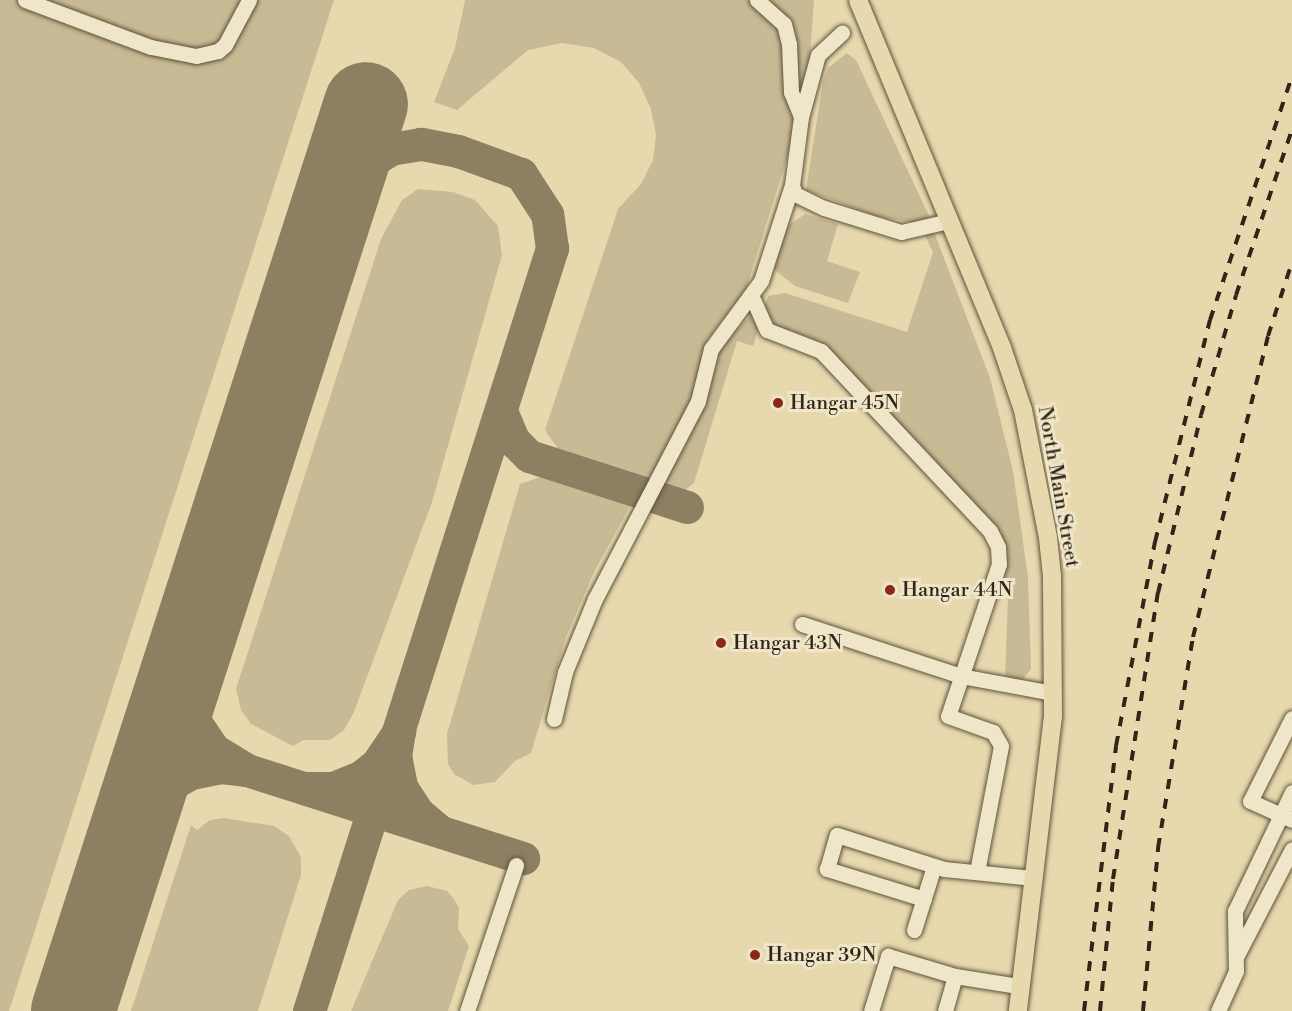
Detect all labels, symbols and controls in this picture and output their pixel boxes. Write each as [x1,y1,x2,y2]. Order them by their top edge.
place label: Hangar 45N [790,391,899,415]
marker: Hangar 45N [771,396,785,410]
street label: North Main Street [1032,405,1084,569]
place label: Hangar 44N [902,578,1012,602]
marker: Hangar 44N [883,583,897,597]
place label: Hangar 43N [733,631,842,655]
marker: Hangar 43N [714,636,728,650]
place label: Hangar 39N [767,943,876,967]
marker: Hangar 39N [748,948,762,962]

